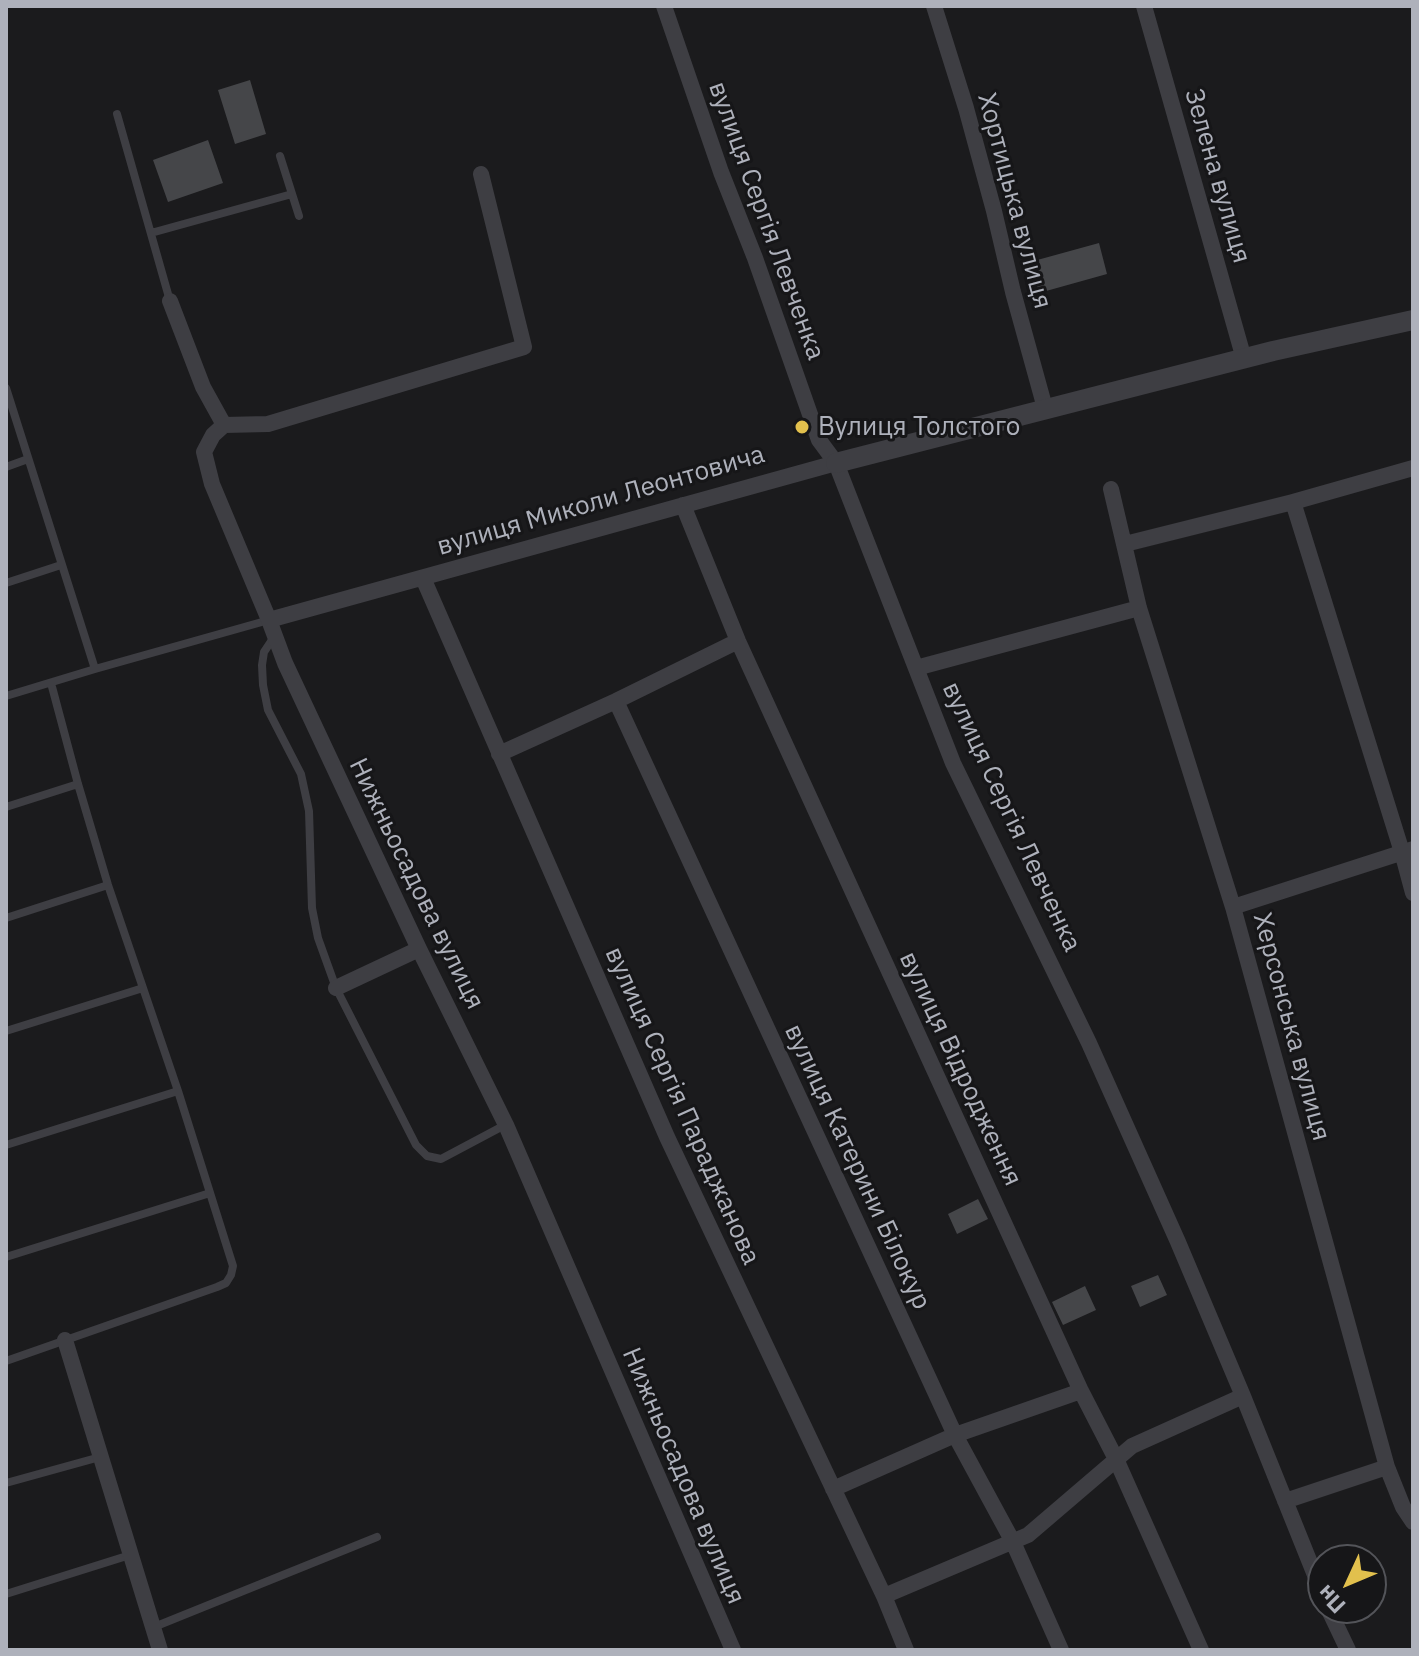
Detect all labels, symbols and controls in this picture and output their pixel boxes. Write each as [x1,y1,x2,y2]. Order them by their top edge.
street label: вулиця Сергія Левченка [701,78,831,364]
street label: Зелена вулиця [1177,85,1257,267]
street label: Хортицька вулиця [970,90,1058,312]
place label: Вулиця Толстого [818,411,1020,443]
marker: Вулиця Толстого [793,418,811,436]
street label: вулиця Миколи Леонтовича [434,439,768,563]
street label: вулиця Сергія Левченка [935,677,1087,957]
street label: Нижньосадова вулиця [342,753,490,1015]
street label: Херсонська вулиця [1246,910,1336,1144]
street label: вулиця Сергія Параджанова [598,942,766,1270]
street label: вулиця Відродження [892,947,1028,1191]
street label: вулиця Катерини Білокур [777,1020,937,1314]
street label: Нижньосадова вулиця [615,1343,751,1609]
north arrow [1307,1544,1387,1624]
text: Пн [1310,1579,1351,1620]

